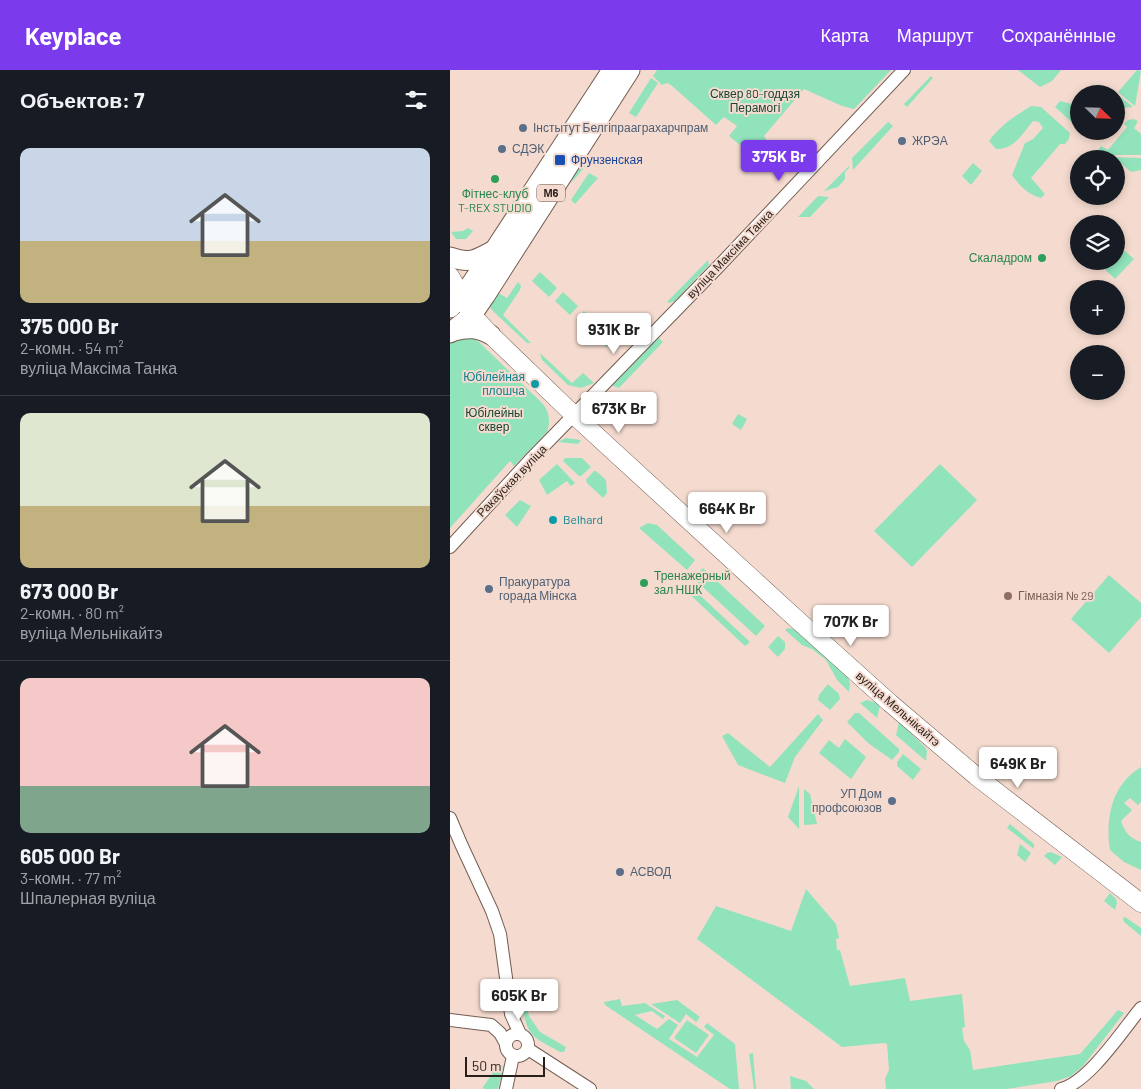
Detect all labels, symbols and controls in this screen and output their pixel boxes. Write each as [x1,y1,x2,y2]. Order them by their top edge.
text: Keyplace [25,21,122,50]
text: Карта [821,24,869,46]
text: Маршрут [897,24,973,46]
text: Сохранённые [1001,24,1116,46]
north arrow [1070,85,1125,140]
map controls [1070,85,1125,400]
icon: filters [402,86,430,114]
park label: Сквер 80-годдзя Перамогі [710,86,800,115]
text: Объектов: 7 [20,87,145,112]
place label: Інстытут Белгіпрааграхарчпрам [533,120,708,135]
marker: Інстытут Белгіпрааграхарчпрам [517,122,529,134]
place label: ЖРЭА [912,133,948,147]
marker: ЖРЭА [896,135,908,147]
pin: 375K Br [733,140,825,182]
place label: СДЭК [512,141,544,156]
marker: СДЭК [496,143,508,155]
text: 375K Br [752,146,806,165]
button: locate [1070,150,1125,205]
place label: Фрунзенская [571,152,643,167]
marker: Фрунзенская [553,153,567,167]
marker: Фітнес-клуб T-REX STUDIO [489,173,501,185]
icon: home [180,180,270,270]
road number: М6 [537,185,565,202]
place label: Фітнес-клуб T-REX STUDIO [458,186,532,214]
street label: вуліца Максіма Танка [683,206,776,301]
button: layers [1070,215,1125,270]
place label: Скаладром [969,250,1032,265]
marker: Скаладром [1036,252,1048,264]
button: + [1070,280,1125,335]
pin: 931K Br [568,312,660,355]
text: 375 000 Br [20,313,118,338]
text: 931K Br [588,319,640,338]
text: 2-комн. · 54 m² [20,338,124,357]
button: − [1070,345,1125,400]
text: вуліца Максіма Танка [20,358,177,377]
place label: Юбілейная плошча [463,369,525,397]
marker: Юбілейная плошча [529,378,541,390]
pin: 673K Br [573,392,665,434]
text: 673K Br [592,398,646,417]
park label: Юбілейны сквер [465,405,523,434]
street label: Ракаўская вуліца [473,441,550,520]
icon: home [180,446,270,536]
pin: 664K Br [681,492,773,534]
text: 664K Br [699,498,755,517]
place label: Belhard [563,512,603,526]
marker: Belhard [547,514,559,526]
place label: Тренажерный зал НШК [654,568,731,596]
place label: Пракуратура горада Мінска [499,574,577,603]
marker: Тренажерный зал НШК [638,577,650,589]
text: 673 000 Br [20,578,118,603]
marker: Пракуратура горада Мінска [483,583,495,595]
place label: Гімназія № 29 [1018,588,1094,602]
marker: Гімназія № 29 [1002,590,1014,602]
text: 2-комн. · 80 m² [20,603,124,622]
pin: 707K Br [805,604,897,647]
text: 707K Br [824,611,878,630]
text: вуліца Мельнікайтэ [20,623,163,642]
street label: вуліца Мельнікайтэ [853,668,944,749]
icon: home [180,711,270,801]
pin: 649K Br [972,746,1064,789]
text: 649K Br [990,753,1046,772]
place label: УП Дом профсоюзов [812,786,882,815]
marker: УП Дом профсоюзов [886,795,898,807]
text: 605 000 Br [20,843,120,868]
place label: АСВОД [630,864,671,879]
marker: АСВОД [614,866,626,878]
text: 3-комн. · 77 m² [20,868,121,887]
text: Шпалерная вуліца [20,888,156,907]
pin: 605K Br [473,978,565,1021]
text: 605K Br [491,985,547,1004]
scale bar [465,1054,545,1077]
text: 50 m [472,1057,501,1074]

